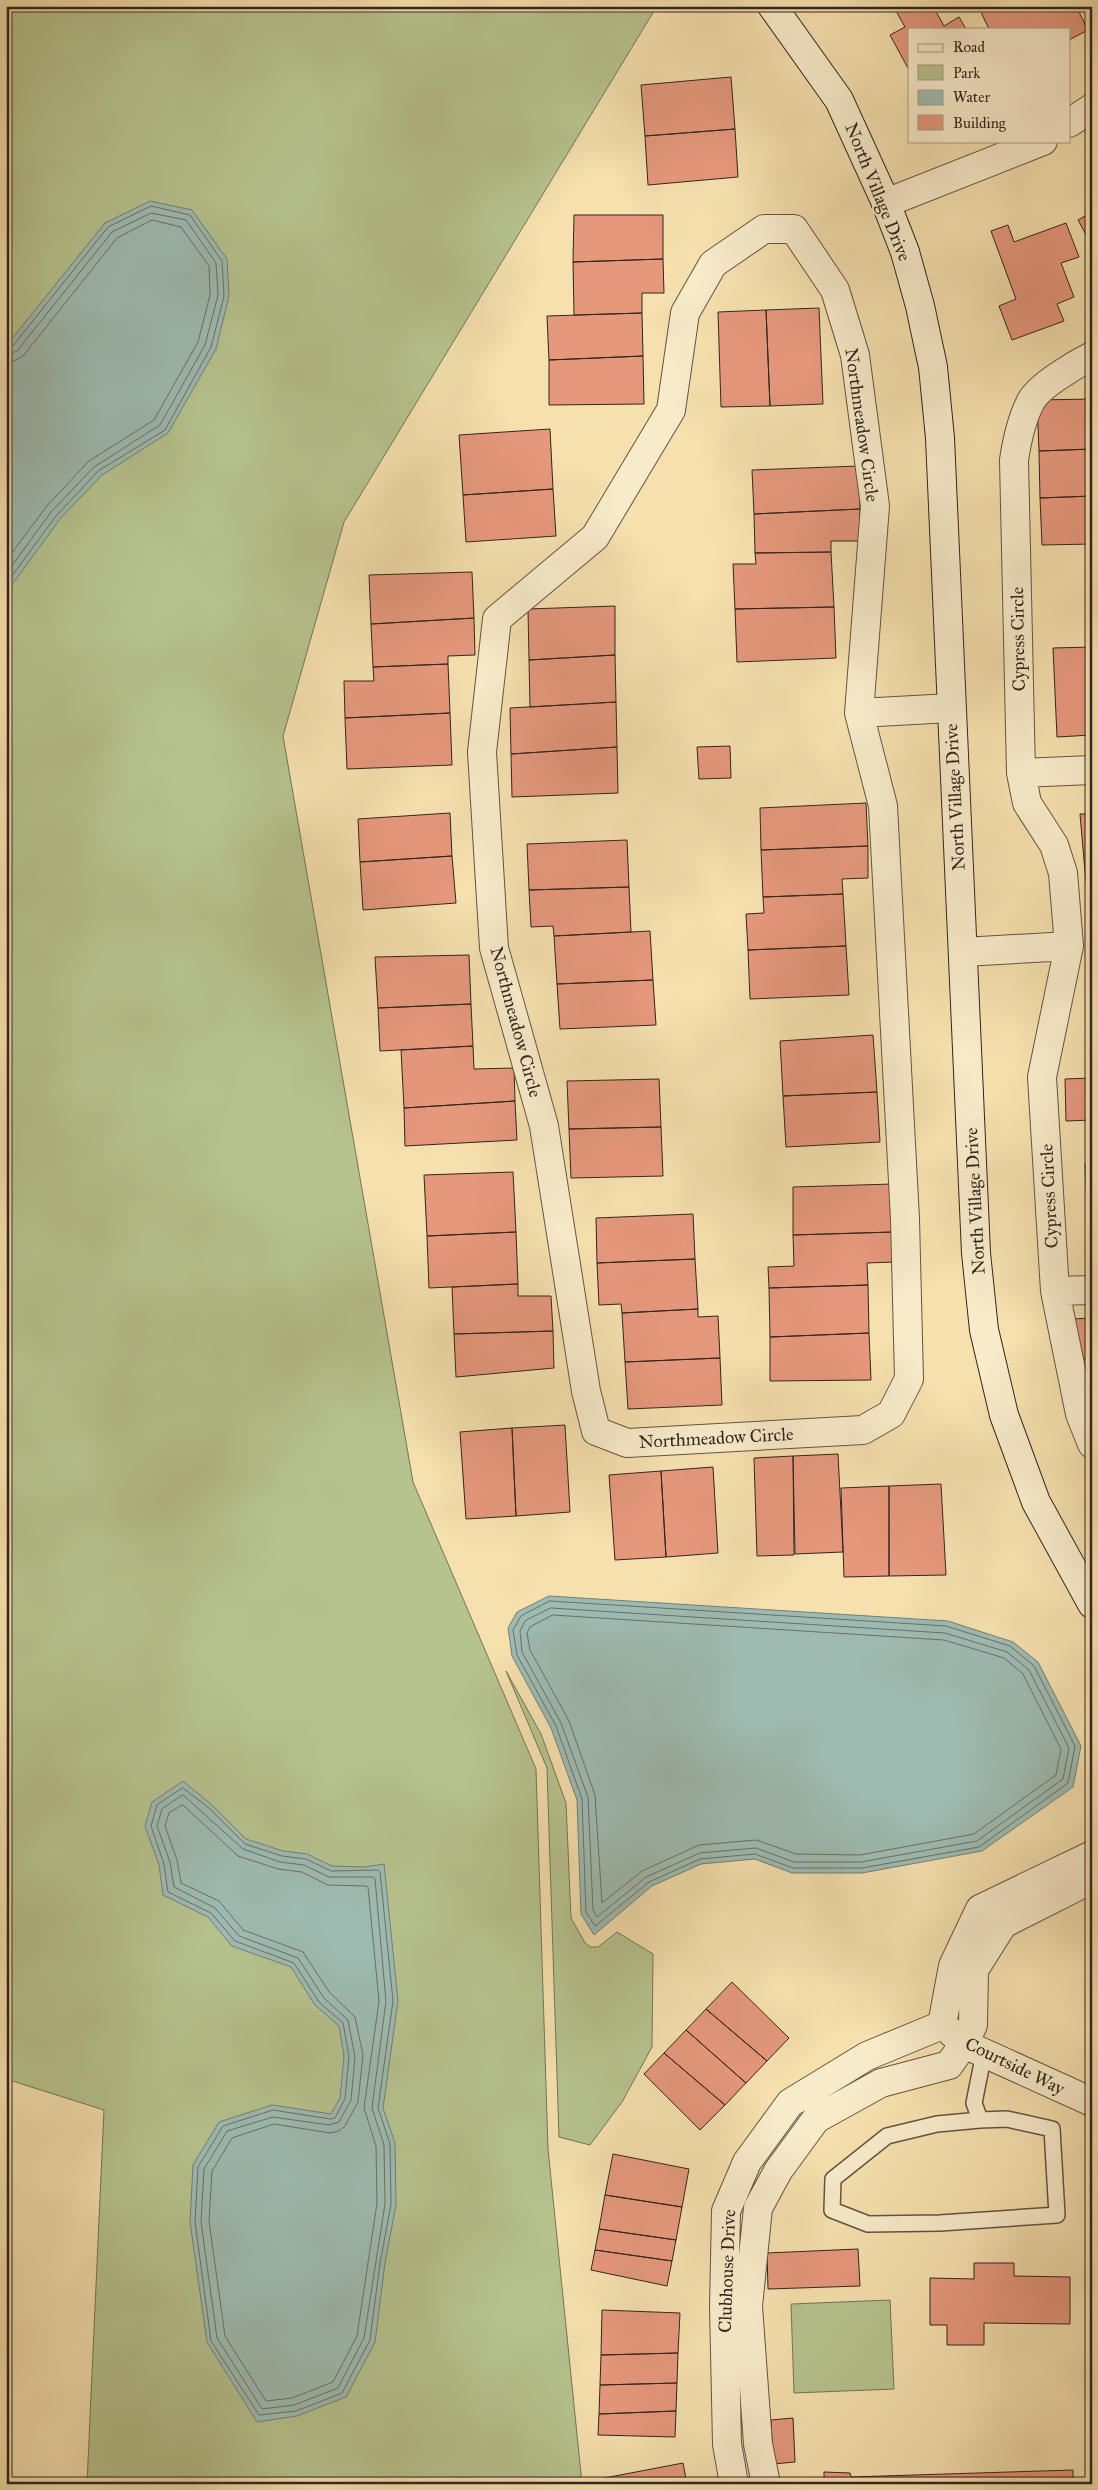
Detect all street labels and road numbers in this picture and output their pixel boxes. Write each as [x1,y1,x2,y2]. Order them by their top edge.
street label: North Village Drive [839,120,916,265]
street label: Northmeadow Circle [840,347,884,503]
street label: Cypress Circle [1006,587,1030,691]
street label: North Village Drive [940,723,971,871]
street label: Northmeadow Circle [485,944,547,1100]
street label: North Village Drive [960,1127,991,1275]
street label: Cypress Circle [1035,1143,1063,1249]
street label: Northmeadow Circle [638,1423,794,1453]
street label: Courtside Way [962,2032,1069,2100]
street label: Clubhouse Drive [714,2209,740,2333]

